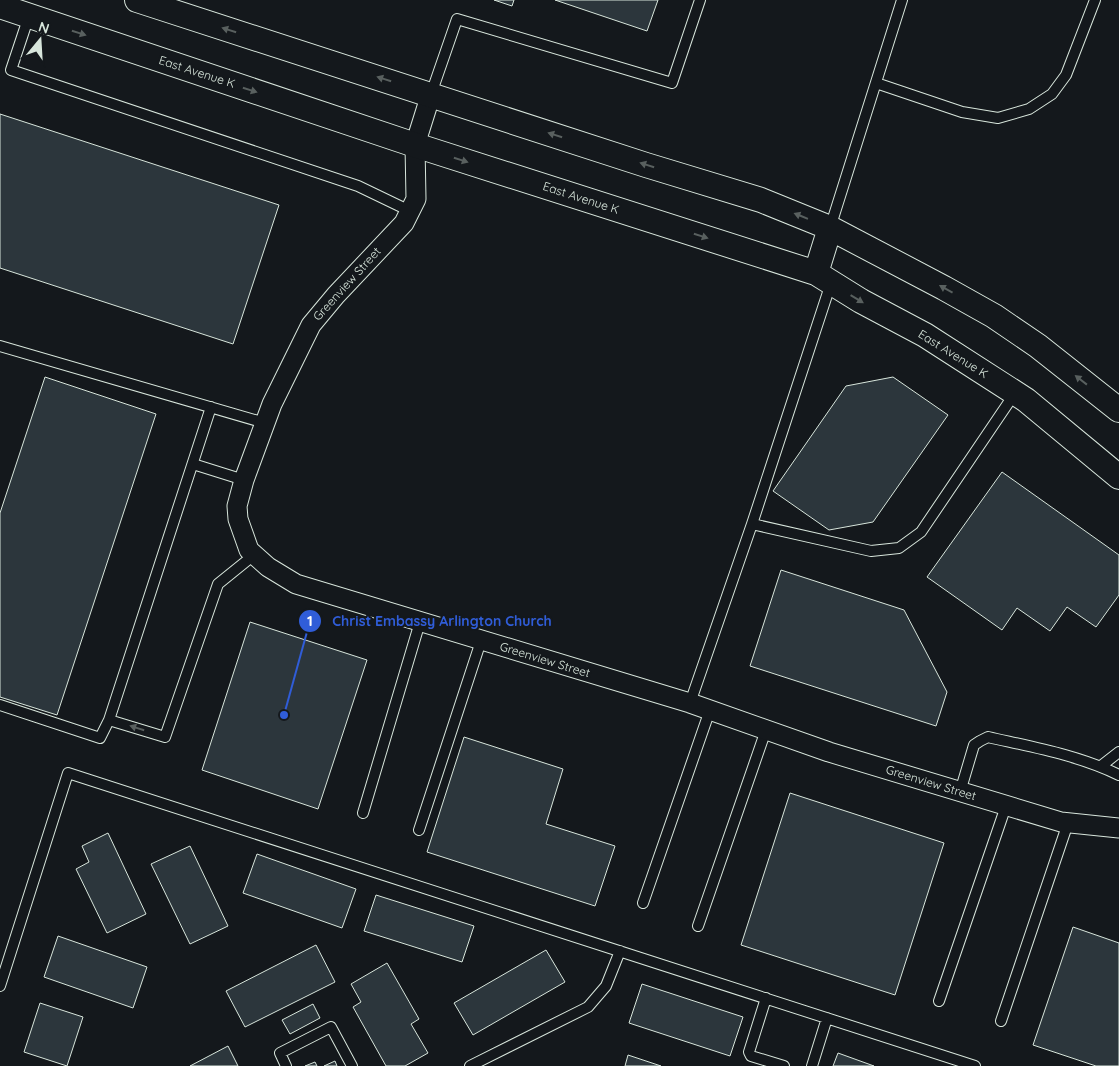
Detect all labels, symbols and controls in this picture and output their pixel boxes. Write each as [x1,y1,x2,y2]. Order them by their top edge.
north arrow [15,15,65,65]
text: N [36,17,52,38]
one-way arrow [222,25,237,33]
one-way arrow [72,29,87,37]
street label: East Avenue K [157,52,237,91]
one-way arrow [376,75,391,83]
one-way arrow [243,86,258,94]
one-way arrow [547,130,562,138]
one-way arrow [454,156,469,164]
one-way arrow [639,161,654,169]
street label: East Avenue K [541,178,621,217]
one-way arrow [794,212,808,220]
one-way arrow [694,232,709,240]
street label: Greenview Street [310,244,384,324]
one-way arrow [939,285,954,293]
one-way arrow [851,294,864,303]
street label: East Avenue K [916,326,991,381]
one-way arrow [1075,374,1088,385]
callout: Christ Embassy Arlington Church [298,607,562,636]
text: 1 [307,611,313,630]
text: Christ Embassy Arlington Church [332,612,552,630]
street label: Greenview Street [498,639,592,680]
one-way arrow [129,724,144,732]
street label: Greenview Street [884,762,978,803]

